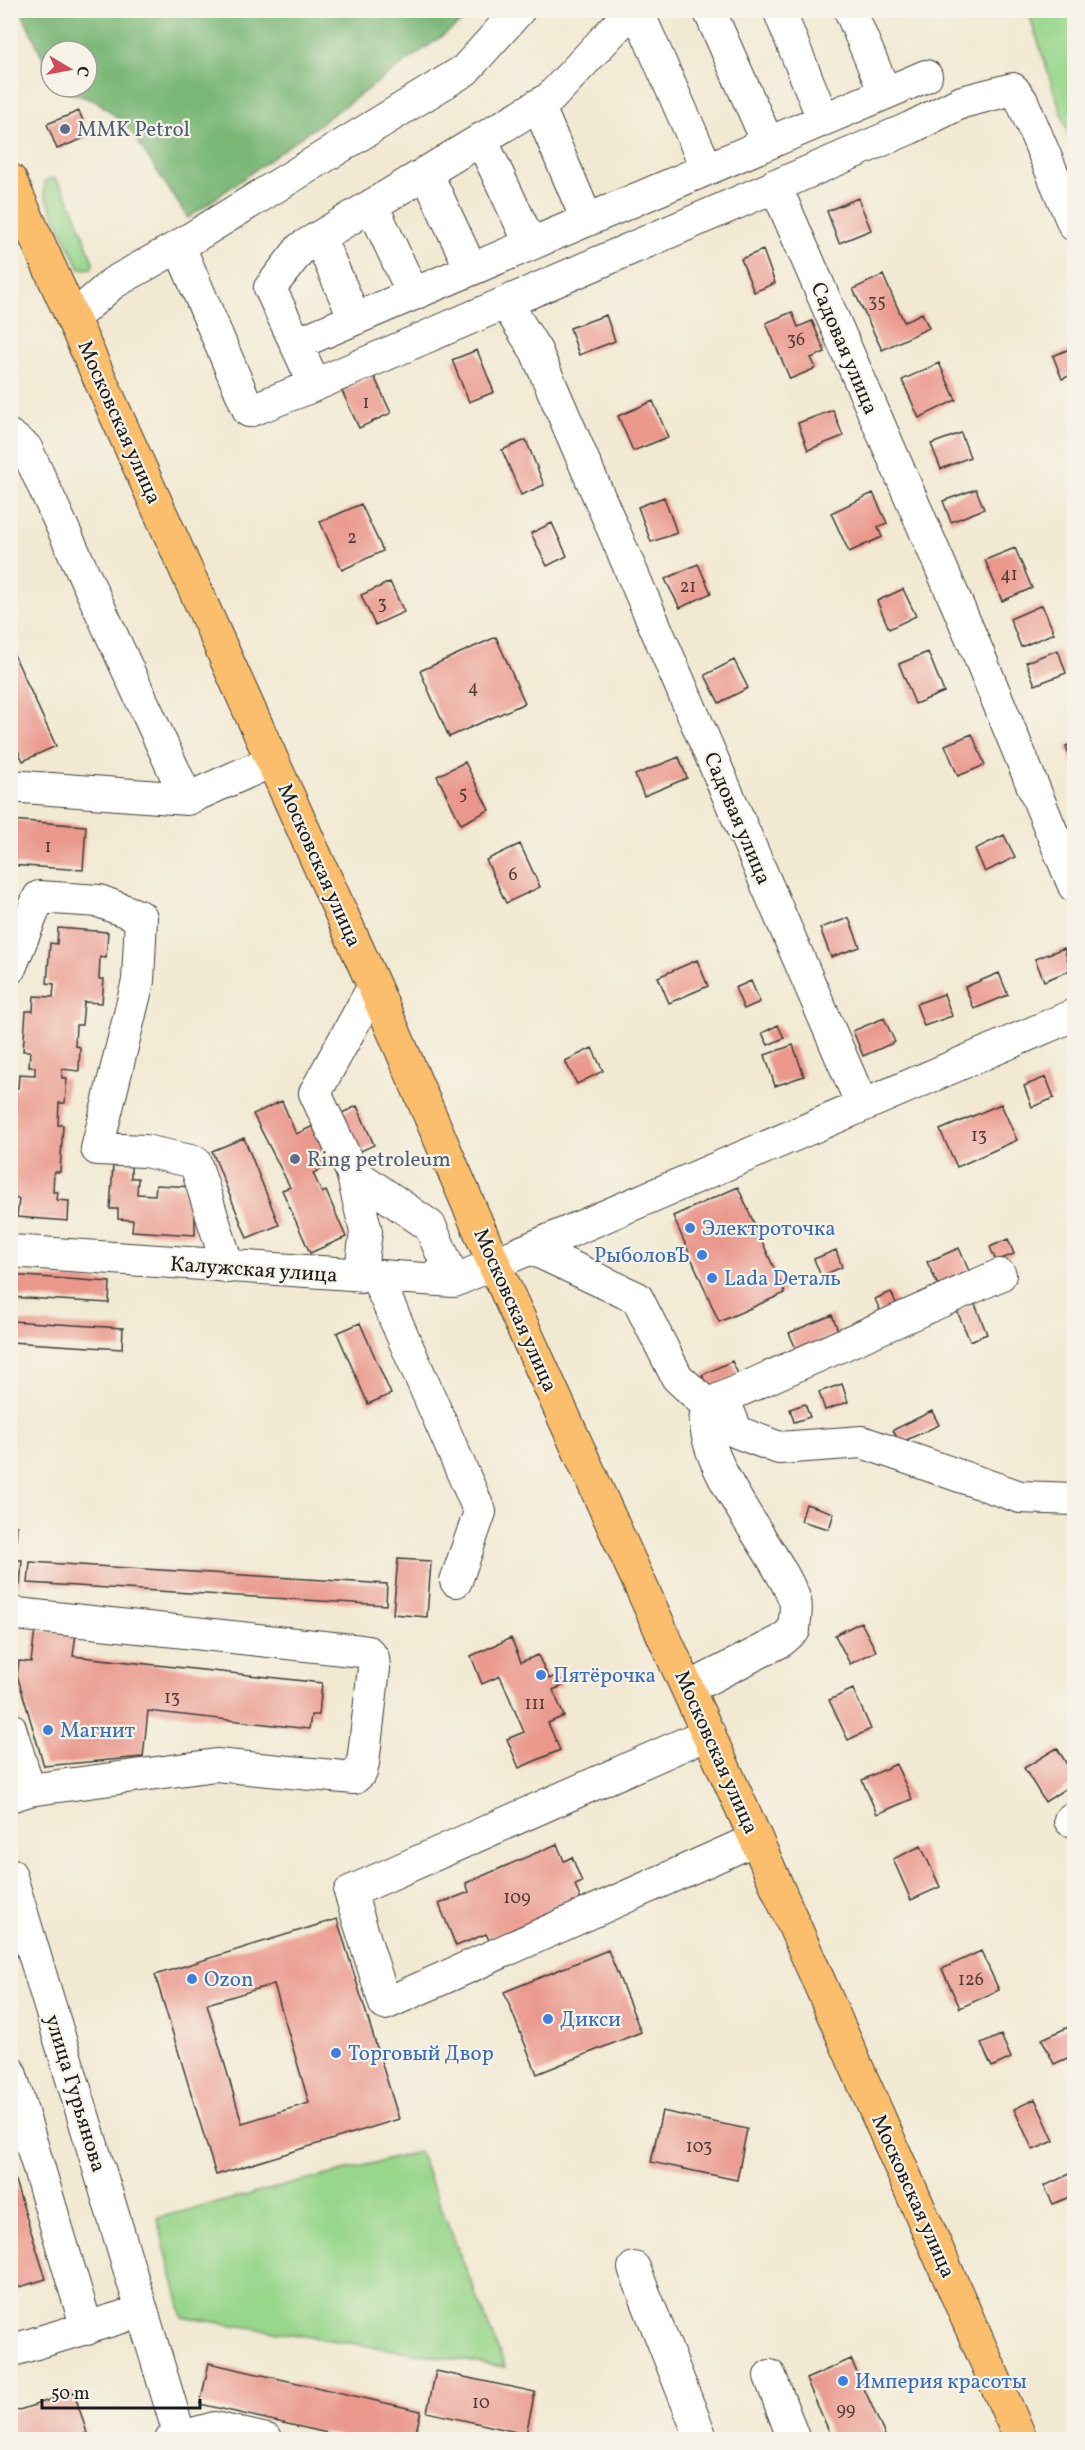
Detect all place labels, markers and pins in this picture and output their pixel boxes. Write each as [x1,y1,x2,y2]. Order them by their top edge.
place label: MMK Petrol [77,116,190,145]
marker: MMK Petrol [58,122,72,136]
place label: Ring petroleum [307,1146,451,1175]
marker: Ring petroleum [288,1152,302,1166]
place label: Электроточка [702,1215,836,1244]
marker: Электроточка [683,1221,697,1235]
place label: РыболовЪ [594,1242,690,1271]
marker: РыболовЪ [695,1248,709,1262]
place label: Lada Dеталь [724,1265,841,1294]
marker: Lada Dеталь [705,1271,719,1285]
place label: Пятёрочка [553,1662,656,1691]
marker: Пятёрочка [534,1668,548,1682]
place label: Магнит [60,1717,136,1746]
marker: Магнит [41,1723,55,1737]
place label: Ozon [204,1966,254,1995]
marker: Ozon [185,1972,199,1986]
place label: Дикси [560,2006,621,2035]
marker: Дикси [541,2012,555,2026]
place label: Торговый Двор [348,2040,494,2069]
marker: Торговый Двор [329,2046,343,2060]
place label: Империя красоты [855,2368,1027,2397]
marker: Империя красоты [836,2374,850,2388]

